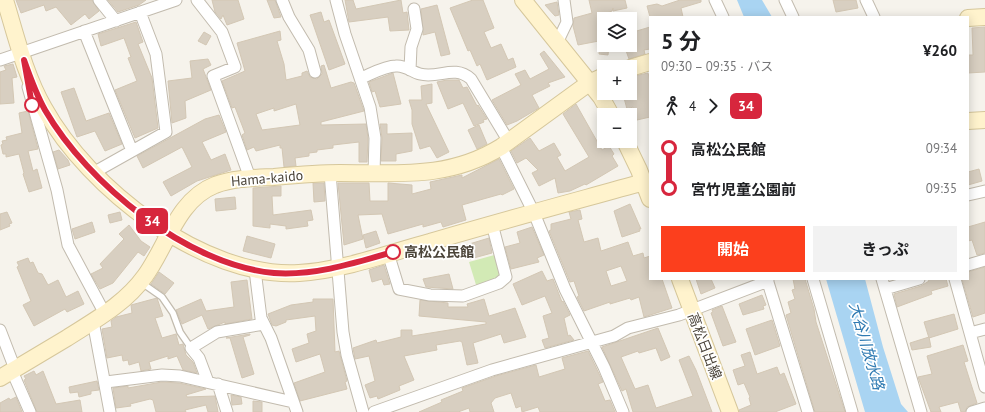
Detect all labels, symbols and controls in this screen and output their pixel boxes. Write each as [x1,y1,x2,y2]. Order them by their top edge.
map controls [597,12,637,148]
button: layers [597,12,637,52]
text: 5 分 [661,27,701,55]
text: ¥260 [923,41,957,60]
text: 09:30 – 09:35 · バス [661,58,773,75]
button: + [597,60,637,100]
icon: walk [661,95,683,117]
icon: forward [702,95,724,117]
unlabelled marker [24,97,40,113]
text: 34 [738,97,754,115]
text: 4 [689,98,696,115]
button: − [597,108,637,148]
text: 高松公民館 [691,140,766,159]
text: 09:34 [926,140,957,157]
street label: Hama-kaido [230,166,304,190]
text: 宮竹児童公園前 [691,180,796,199]
text: 09:35 [926,180,957,197]
line badge: 34 [134,208,170,234]
text: 34 [144,212,160,230]
button: 開始 [661,226,805,272]
button: きっぷ [813,226,957,272]
place label: 高松公民館 [404,243,474,261]
marker: 高松公民館 [385,244,401,260]
water label: 大谷川放水路 [845,300,889,394]
street label: 高松日出線 [684,310,726,382]

